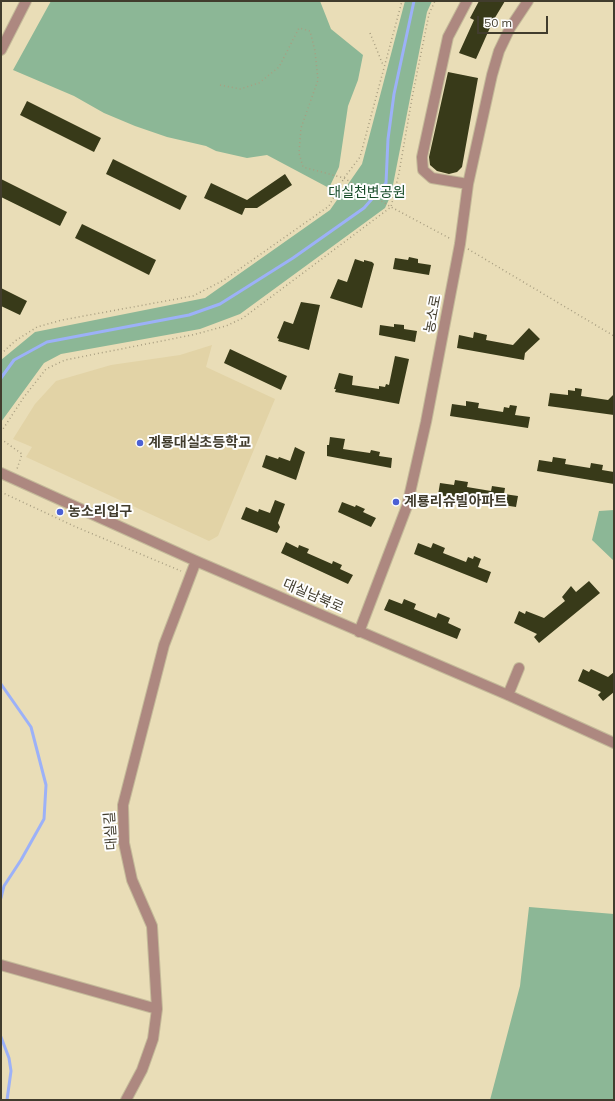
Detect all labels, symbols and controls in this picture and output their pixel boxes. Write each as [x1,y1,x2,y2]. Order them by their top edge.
scale bar [479,8,550,34]
text: 50 m [484,15,512,30]
park label: 대실천변공원 [328,185,406,201]
street label: 농소로 [421,293,445,335]
place label: 계룡대실초등학교 [148,435,251,451]
marker: 계룡대실초등학교 [135,438,145,448]
place label: 계룡리슈빌아파트 [404,494,507,510]
marker: 계룡리슈빌아파트 [391,497,401,507]
place label: 농소리입구 [68,504,132,520]
marker: 농소리입구 [55,507,65,517]
street label: 대실남북로 [280,576,346,616]
street label: 대실길 [101,811,121,851]

